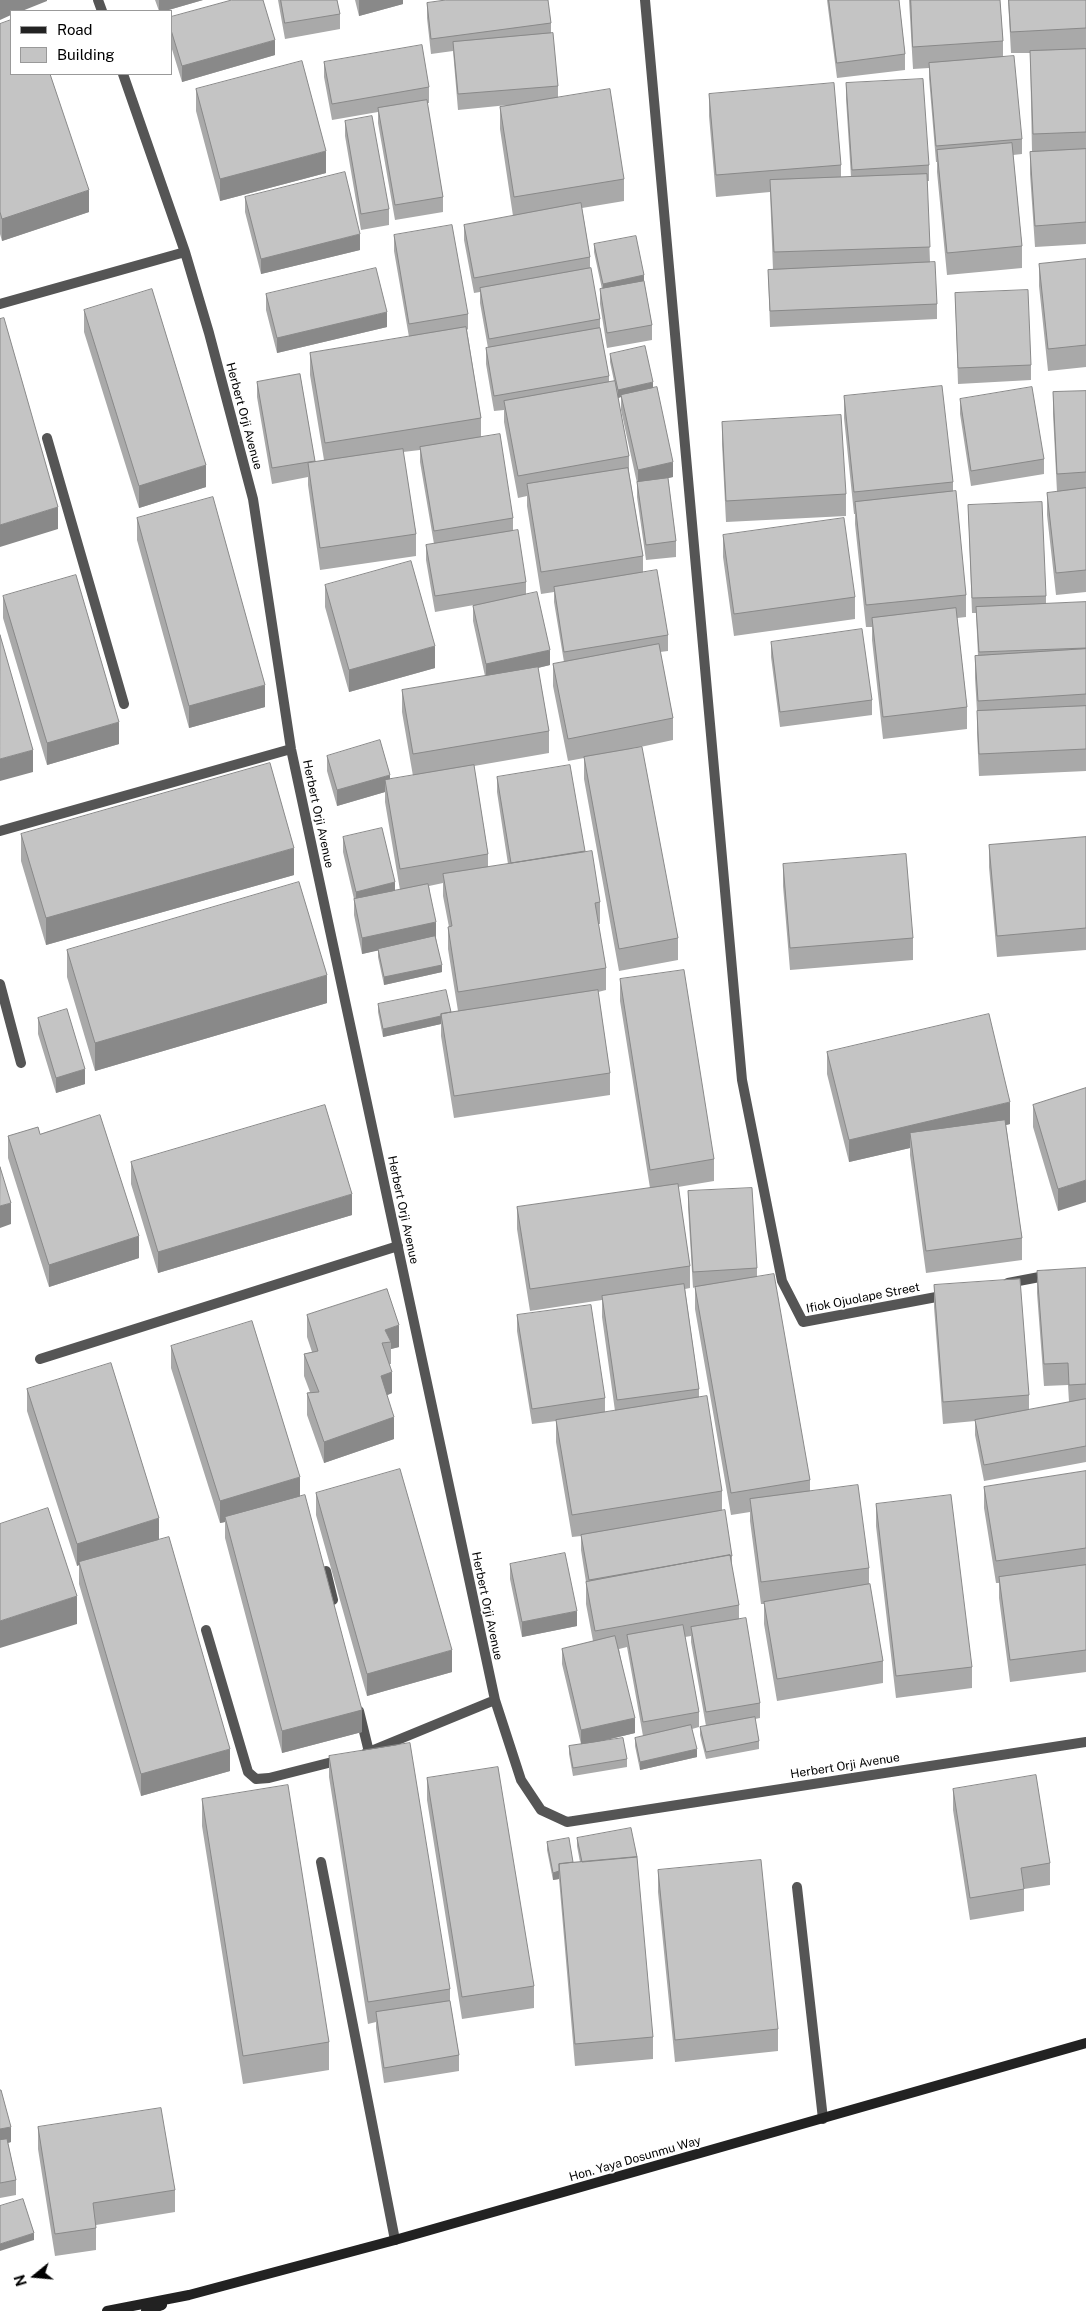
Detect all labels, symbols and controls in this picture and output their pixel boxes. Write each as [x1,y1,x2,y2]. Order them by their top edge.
legend [10,10,172,75]
text: Road [57,21,93,38]
text: Building [57,46,115,63]
street label: Herbert Orji Avenue [223,361,265,471]
street label: Herbert Orji Avenue [299,759,337,869]
street label: Herbert Orji Avenue [384,1155,422,1265]
street label: Ifiok Ojuolape Street [805,1280,921,1316]
street label: Herbert Orji Avenue [468,1551,506,1661]
street label: Herbert Orji Avenue [789,1750,901,1782]
street label: Hon. Yaya Dosunmu Way [567,2133,703,2185]
north arrow [10,2251,60,2301]
text: N [11,2273,30,2288]

